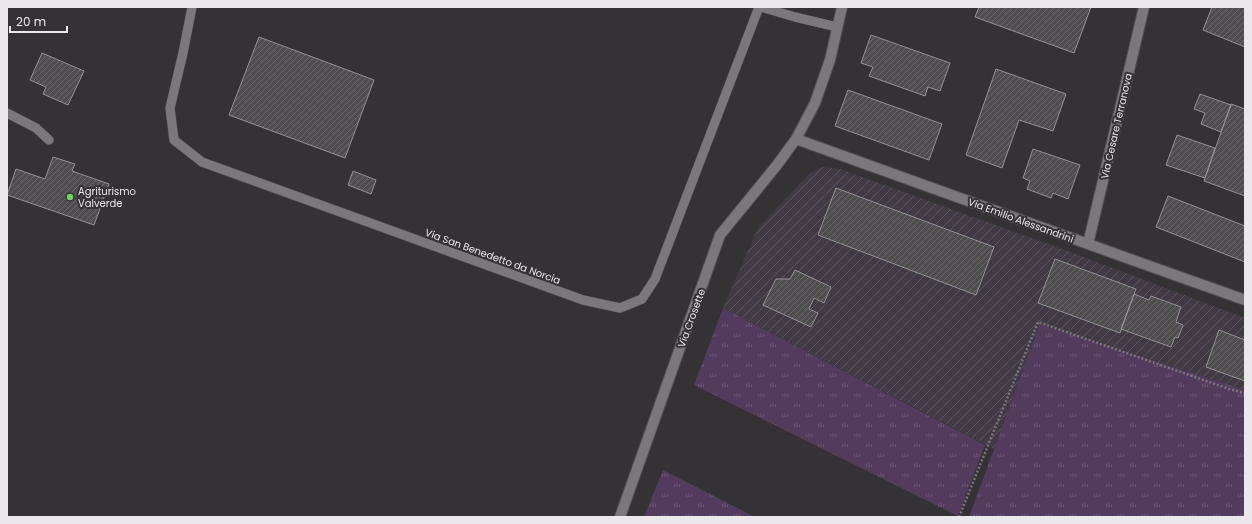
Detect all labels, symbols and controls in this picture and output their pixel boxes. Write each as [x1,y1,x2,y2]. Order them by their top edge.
scale bar [10,8,67,34]
text: 20 m [16,13,46,30]
street label: Via Cesare Terranova [1097,72,1136,180]
place label: Agriturismo Valverde [78,184,136,211]
marker: Agriturismo Valverde [65,192,75,202]
street label: Via Emilio Alessandrini [966,194,1076,247]
street label: Via San Benedetto da Norcia [423,225,563,288]
street label: Via Crosette [674,287,709,350]

